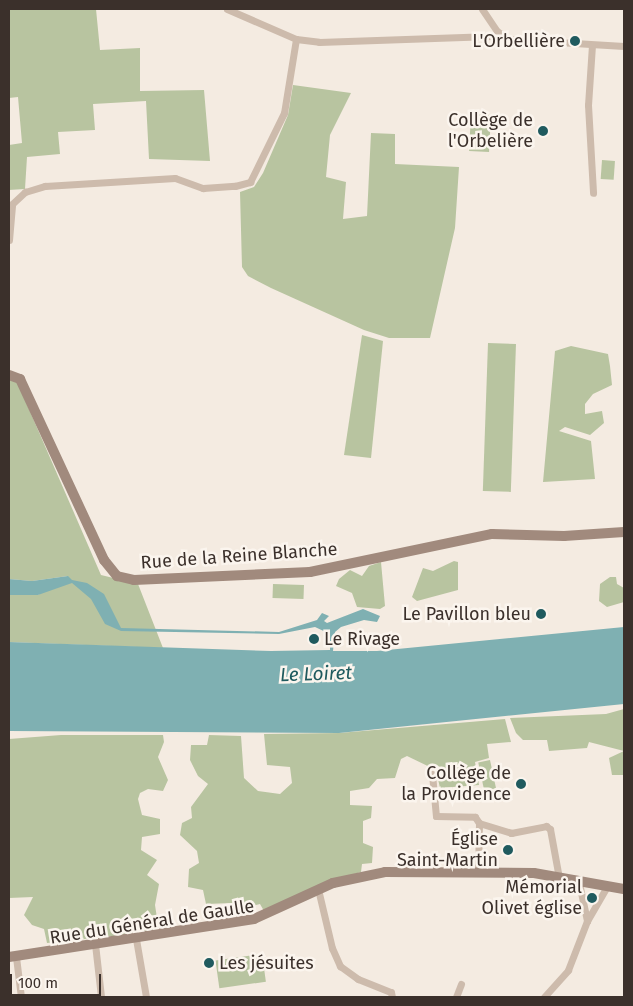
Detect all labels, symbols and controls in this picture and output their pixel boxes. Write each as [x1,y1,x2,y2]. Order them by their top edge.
place label: L'Orbellière [472,30,565,52]
marker: L'Orbellière [569,35,581,47]
place label: Collège de l'Orbelière [448,110,533,152]
marker: Collège de l'Orbelière [537,125,549,137]
street label: Rue de la Reine Blanche [140,538,338,574]
place label: Le Pavillon bleu [403,603,531,625]
marker: Le Pavillon bleu [535,608,547,620]
place label: Le Rivage [324,628,400,650]
marker: Le Rivage [308,633,320,645]
water label: Le Loiret [280,661,352,687]
place label: Collège de la Providence [401,763,511,806]
marker: Collège de la Providence [515,778,527,790]
place label: Église Saint-Martin [397,829,498,872]
marker: Église Saint-Martin [502,844,514,856]
place label: Mémorial Olivet église [482,877,582,920]
marker: Mémorial Olivet église [586,892,598,904]
street label: Rue du Général de Gaulle [48,895,256,949]
place label: Les jésuites [219,952,314,974]
marker: Les jésuites [203,957,215,969]
scale bar [12,964,104,996]
text: 100 m [18,974,58,992]

